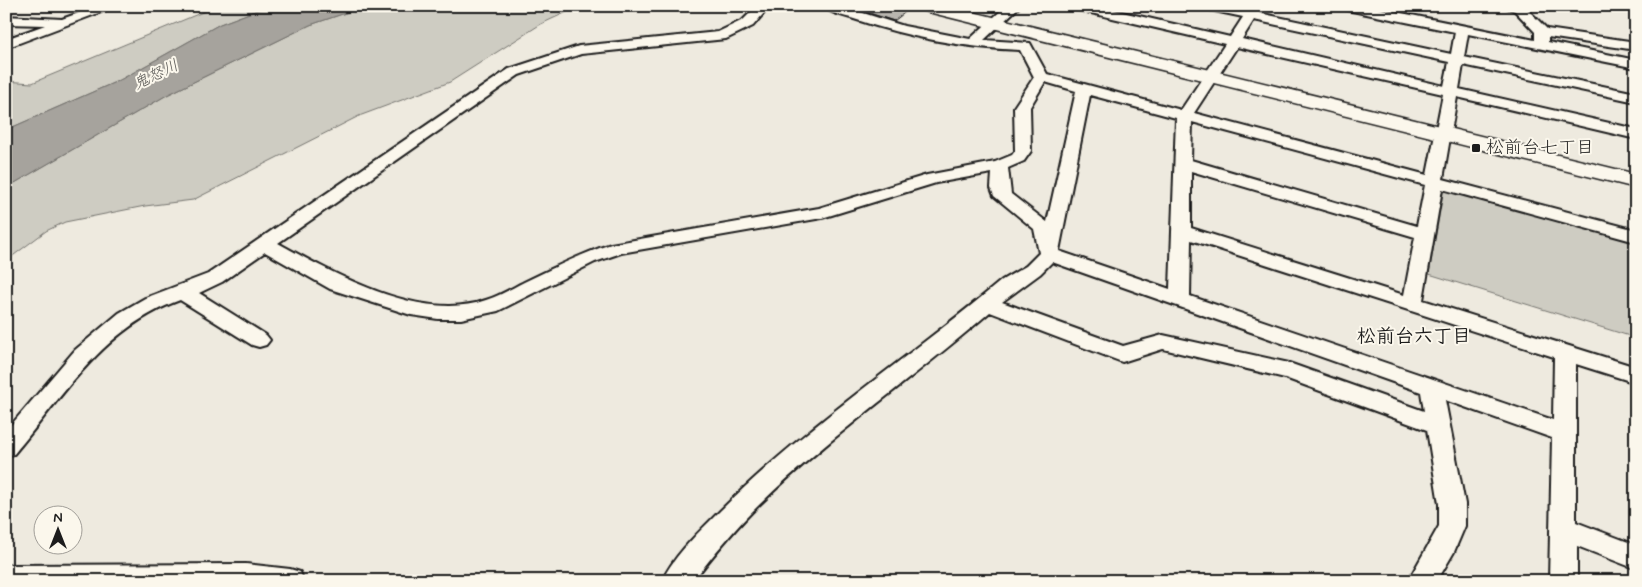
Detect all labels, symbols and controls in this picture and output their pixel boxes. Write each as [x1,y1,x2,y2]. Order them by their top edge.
water label: 鬼怒川 [130,55,182,95]
place label: 松前台七丁目 [1486,136,1594,160]
marker: 松前台七丁目 [1470,142,1482,154]
district label: 松前台六丁目 [1357,324,1471,349]
north arrow [32,504,82,554]
text: N [53,509,63,527]

